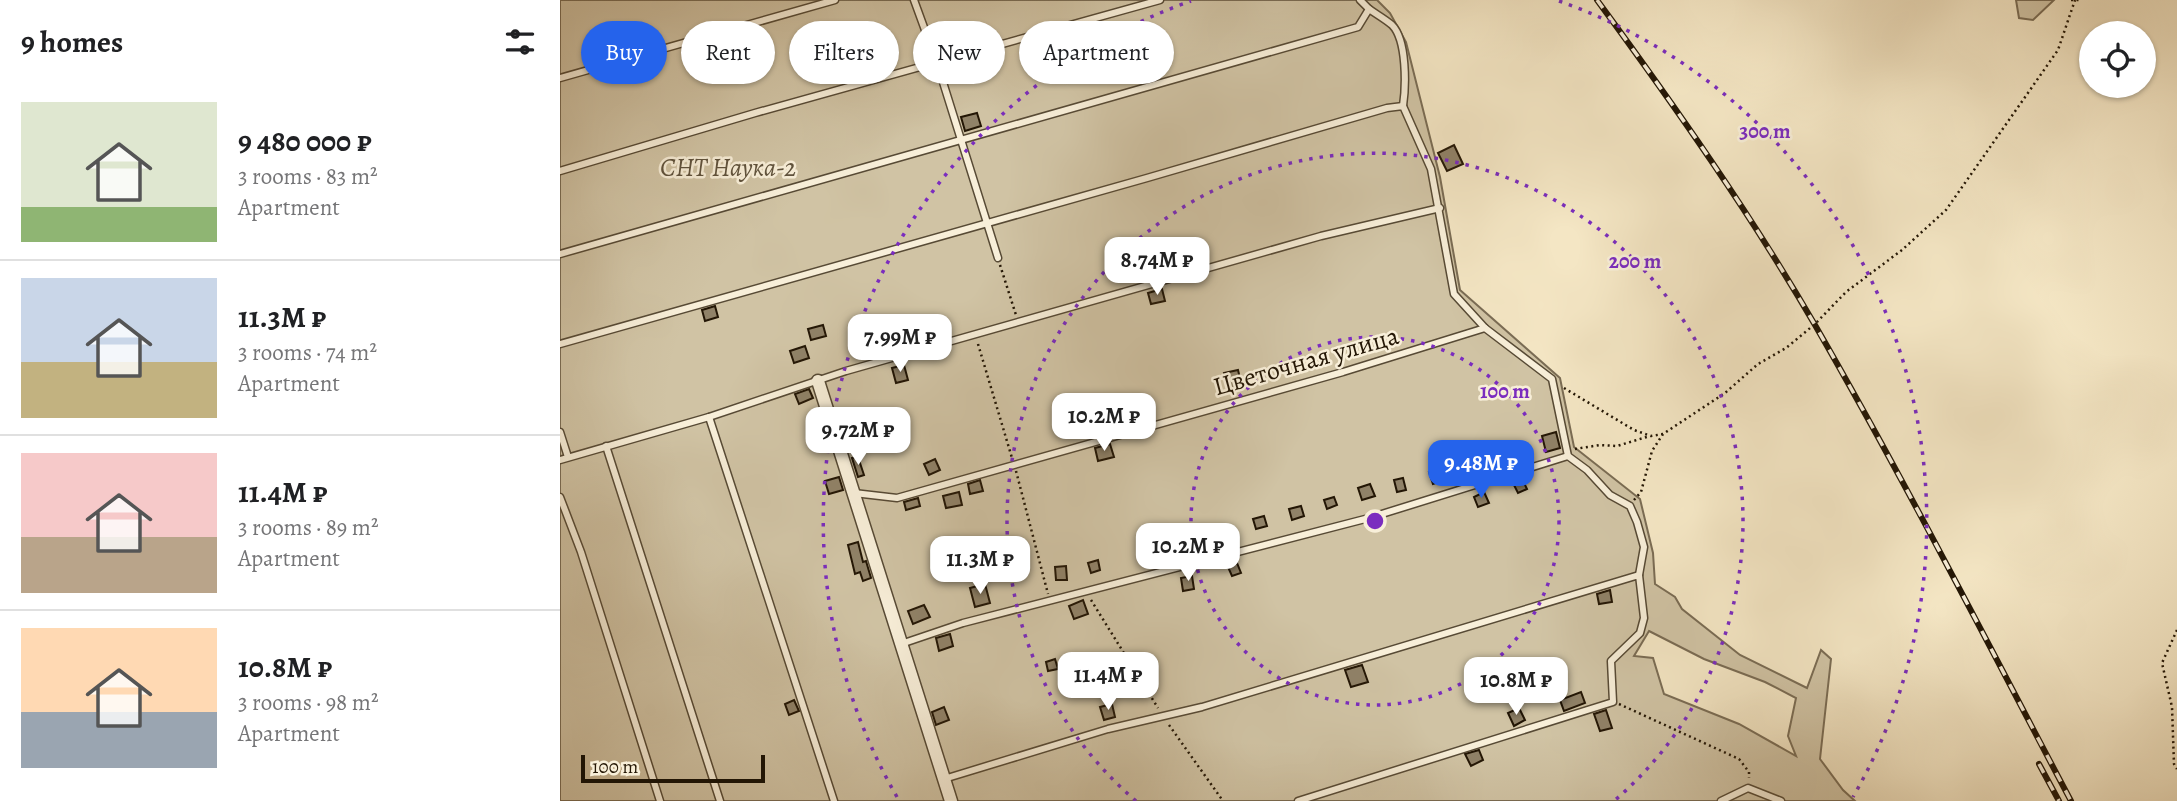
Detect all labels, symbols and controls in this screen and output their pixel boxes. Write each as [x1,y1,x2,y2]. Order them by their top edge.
chip: Buy [581,21,667,84]
chip: Rent [681,21,775,84]
chip: Filters [789,21,899,84]
chip: New [913,21,1005,84]
chip: Apartment [1019,21,1174,84]
map controls [2079,21,2156,98]
button: locate [2079,21,2156,98]
text: 9 homes [21,22,123,62]
icon: filters [501,23,539,61]
text: 300 m [1739,117,1791,145]
text: 9 480 000 ₽ [238,121,372,161]
icon: home [77,130,161,214]
park label: СНТ Наука-2 [660,150,796,185]
text: 3 rooms · 83 m² [238,161,378,192]
text: Apartment [238,192,340,223]
pin: 8.74M ₽ [1092,238,1222,297]
text: 8.74M ₽ [1120,244,1194,275]
text: 200 m [1609,247,1662,275]
text: 11.3M ₽ [238,297,326,337]
icon: home [77,306,161,390]
pin: 7.99M ₽ [835,314,965,374]
street label: Цветочная улица [1209,318,1403,404]
text: 7.99M ₽ [864,321,936,352]
text: 3 rooms · 74 m² [238,337,377,368]
text: Apartment [238,368,340,399]
text: 100 m [1480,377,1530,405]
pin: 10.2M ₽ [1039,393,1169,453]
text: 10.2M ₽ [1068,400,1140,431]
pin: 9.72M ₽ [793,407,923,467]
text: 9.72M ₽ [822,414,894,445]
pin: 9.48M ₽ [1416,440,1546,500]
text: 9.48M ₽ [1444,447,1518,478]
text: 11.4M ₽ [238,472,328,512]
icon: home [77,481,161,565]
centre of rings [1363,509,1387,533]
text: 3 rooms · 89 m² [238,512,379,543]
pin: 10.2M ₽ [1123,524,1253,583]
text: 10.2M ₽ [1152,530,1224,561]
pin: 11.3M ₽ [915,536,1045,596]
text: Apartment [238,543,340,574]
text: 11.3M ₽ [946,543,1014,574]
text: 10.8M ₽ [238,647,332,687]
pin: 11.4M ₽ [1043,652,1173,712]
icon: home [77,656,161,740]
pin: 10.8M ₽ [1451,658,1581,717]
text: 11.4M ₽ [1074,659,1142,690]
text: 10.8M ₽ [1480,664,1552,695]
text: 3 rooms · 98 m² [238,687,379,718]
text: Apartment [238,718,340,749]
scale bar [581,752,765,784]
text: 100 m [592,754,638,780]

